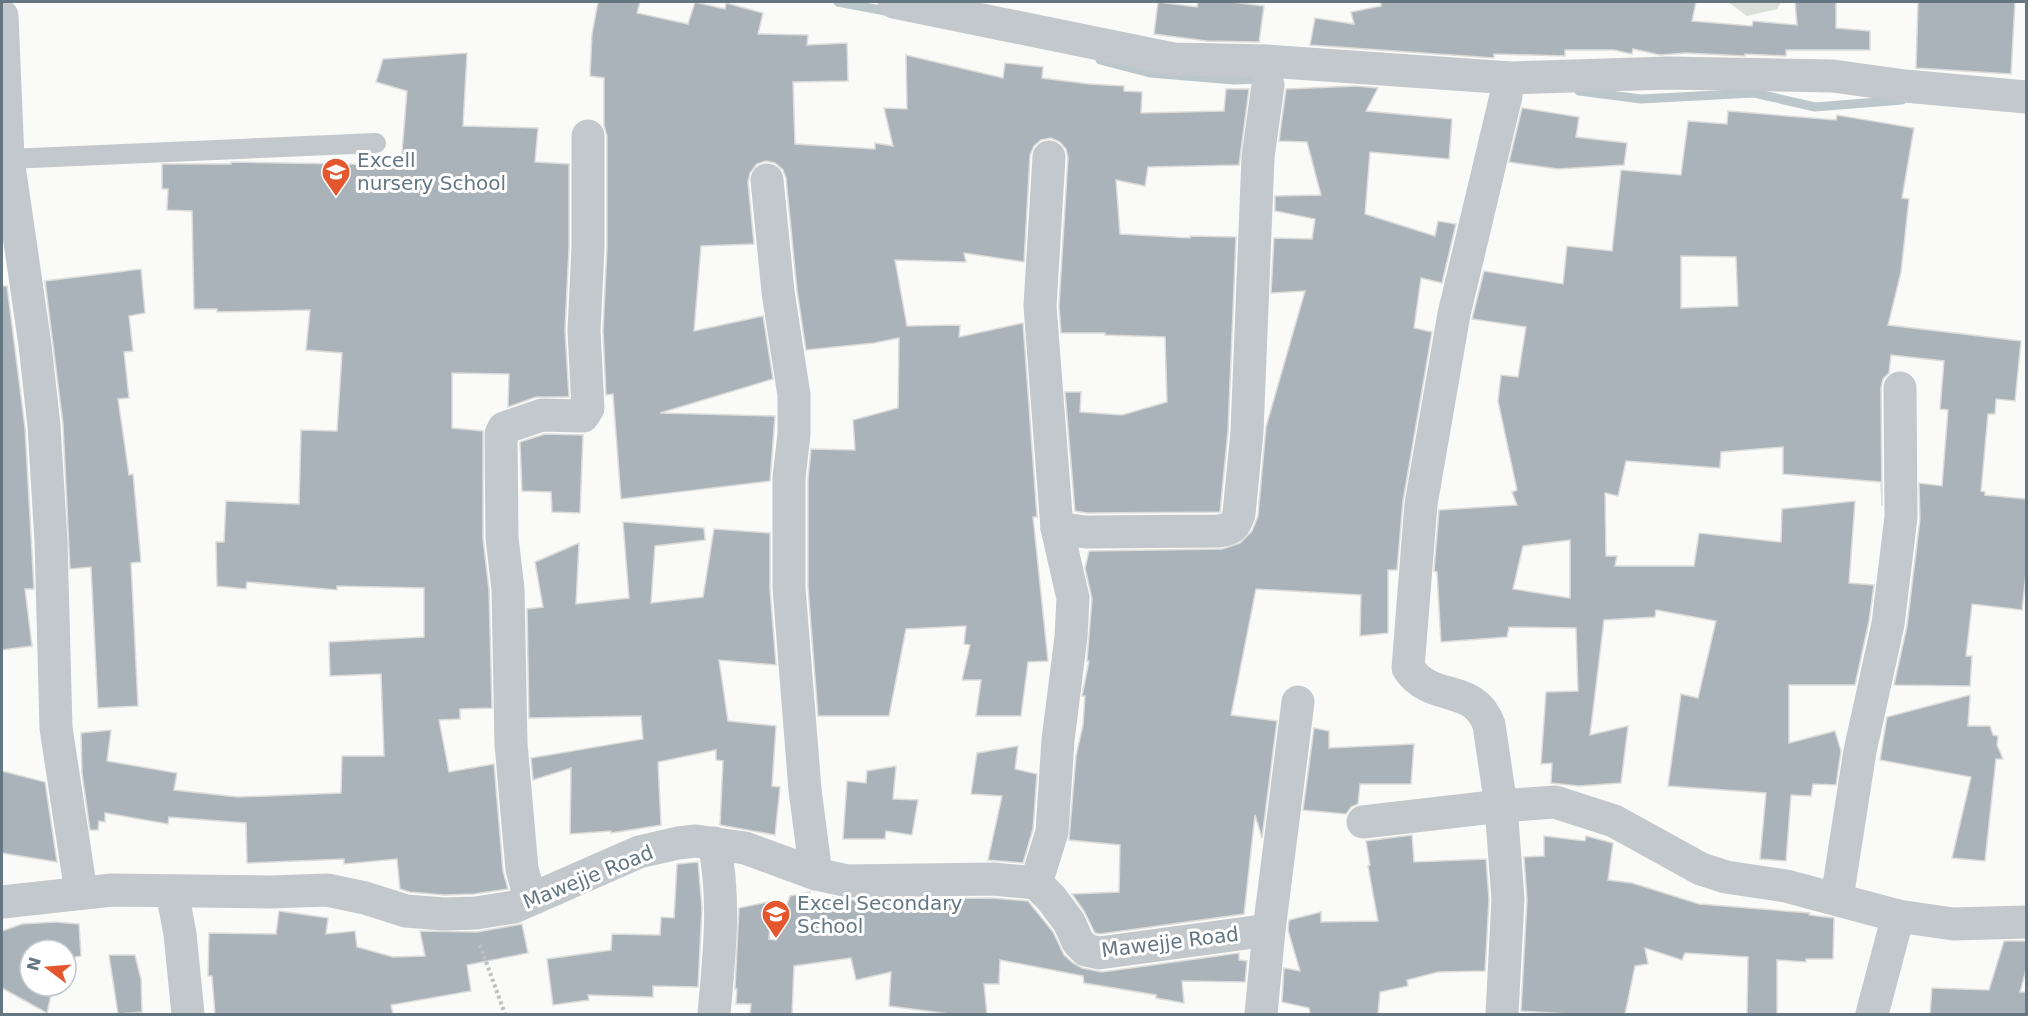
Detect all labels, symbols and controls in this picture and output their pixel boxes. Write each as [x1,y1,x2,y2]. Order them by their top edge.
place label: Excell nursery School [357,148,506,195]
school or university icon: Excell nursery School [320,156,352,198]
street label: Mawejje Road [519,840,657,914]
place label: Excel Secondary School [797,891,962,938]
school or university icon: Excel Secondary School [760,898,792,940]
street label: Mawejje Road [1100,922,1240,962]
north arrow [18,938,78,998]
text: N [23,955,45,973]

